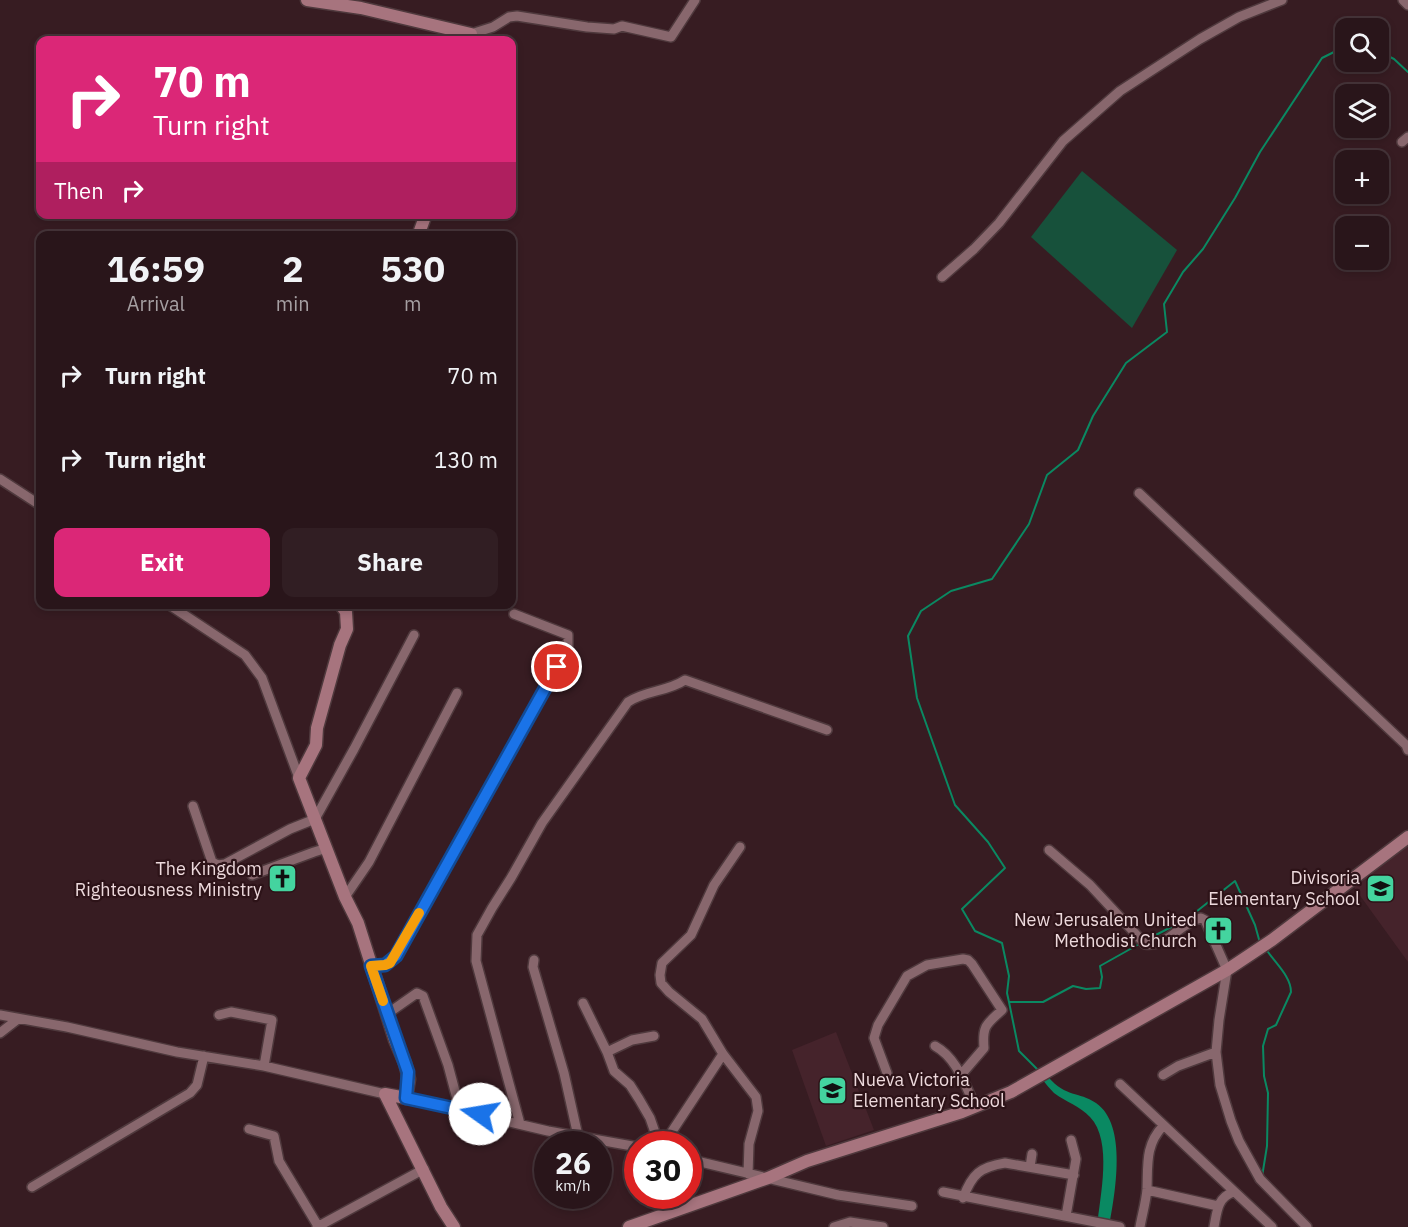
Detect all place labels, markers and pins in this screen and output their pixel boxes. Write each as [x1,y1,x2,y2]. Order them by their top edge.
pin [531,641,582,692]
place label: The Kingdom Righteousness Ministry [75,857,262,901]
church icon: The Kingdom Righteousness Ministry [267,863,299,895]
place label: Divisoria Elementary School [1208,866,1360,910]
school or university icon: Divisoria Elementary School [1365,872,1397,904]
place label: New Jerusalem United Methodist Church [1014,908,1197,952]
church icon: New Jerusalem United Methodist Church [1202,914,1234,946]
place label: Nueva Victoria Elementary School [853,1068,1005,1112]
school or university icon: Nueva Victoria Elementary School [816,1074,848,1106]

